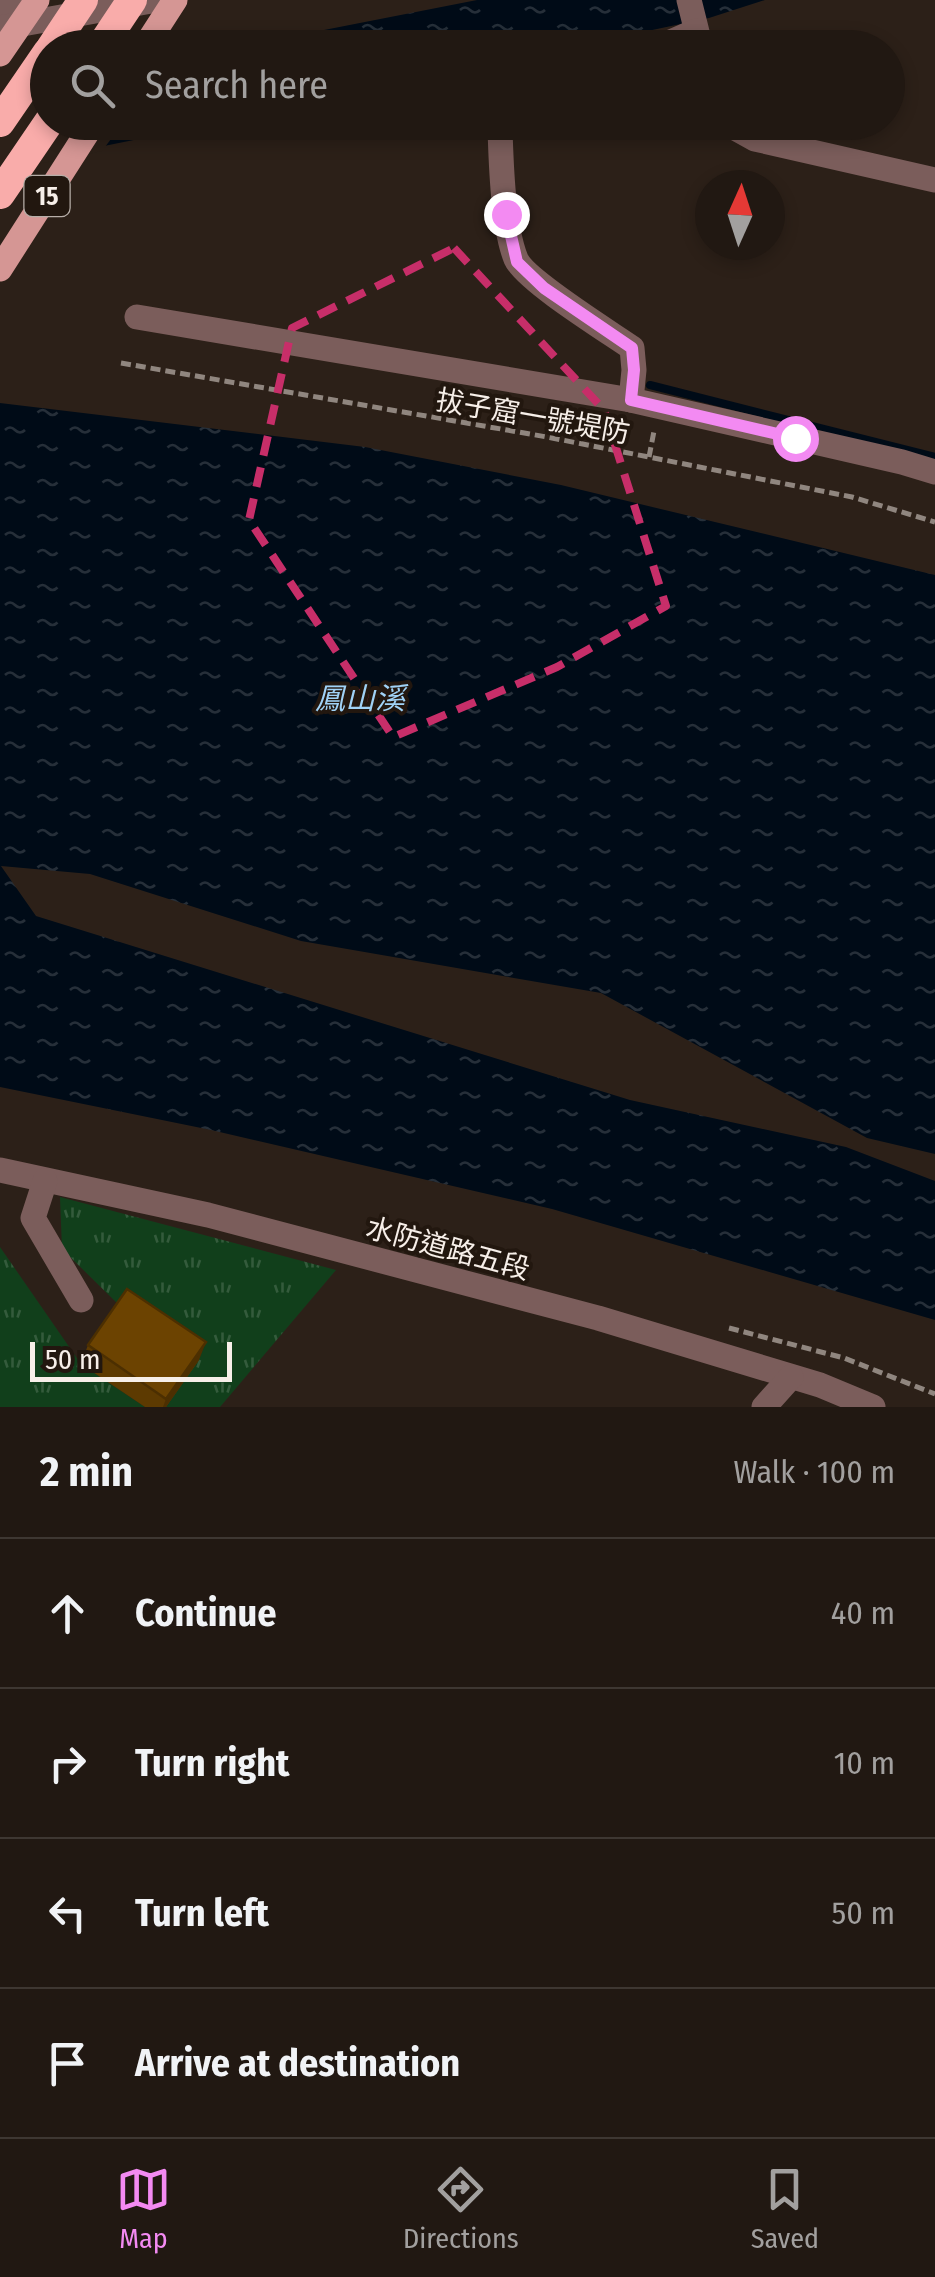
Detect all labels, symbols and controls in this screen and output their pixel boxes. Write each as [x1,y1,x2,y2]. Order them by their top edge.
search box [30,30,905,140]
icon: search [65,58,120,113]
text: Search here [145,62,328,108]
north arrow [695,170,785,260]
road number: 15 [24,176,70,216]
route end [484,192,530,238]
street label: 拔子窟一號堤防 [434,383,632,450]
route start [773,416,819,462]
water label: 鳳山溪 [315,681,409,717]
street label: 水防道路五段 [362,1211,533,1286]
scale bar [30,1337,232,1382]
text: 50 m [45,1343,101,1376]
text: 2 min [40,1447,133,1497]
text: Walk · 100 m [733,1453,895,1491]
icon: ahead [40,1586,95,1641]
text: Continue [135,1590,276,1636]
text: 40 m [831,1594,895,1632]
icon: right [40,1736,95,1791]
text: Turn right [135,1740,289,1786]
text: 10 m [834,1744,895,1782]
icon: left [40,1886,95,1941]
text: Turn left [135,1890,269,1936]
text: 50 m [832,1894,895,1932]
icon: arrive [40,2036,95,2091]
text: Arrive at destination [135,2040,460,2086]
tab: Map [116,2162,171,2255]
tab: Directions [403,2162,519,2255]
tab: Saved [751,2162,819,2255]

